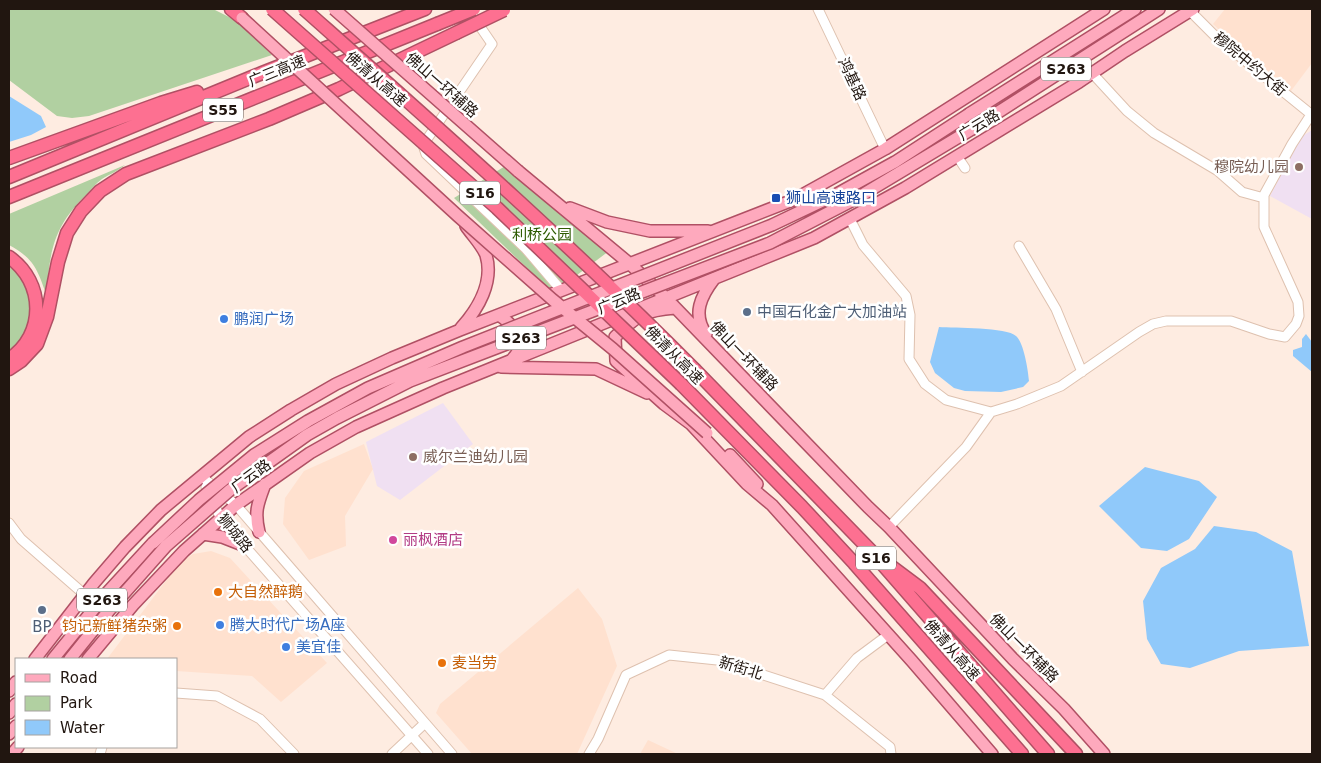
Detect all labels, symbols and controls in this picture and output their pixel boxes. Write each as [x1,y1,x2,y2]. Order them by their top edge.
street label: 穆院中约大街 [1210,28,1290,100]
street label: 佛清从高速 [342,48,410,110]
street label: 佛山一环辅路 [402,49,482,121]
street label: 广三高速 [246,51,308,91]
street label: 鸿基路 [834,55,870,103]
road number: S263 [1041,58,1091,80]
road number: S55 [203,98,243,122]
street label: 广云路 [955,106,1003,144]
place label: 穆院幼儿园 [1214,158,1289,176]
marker: 穆院幼儿园 [1293,161,1305,173]
road number: S16 [460,182,500,204]
place label: 狮山高速路口 [786,189,876,207]
marker: 狮山高速路口 [770,192,782,204]
park label: 利桥公园 [512,226,572,244]
street label: 广云路 [595,284,643,318]
place label: 中国石化金广大加油站 [757,303,907,321]
marker: 中国石化金广大加油站 [741,306,753,318]
place label: 鹏润广场 [234,310,294,328]
marker: 鹏润广场 [218,313,230,325]
street label: 佛山一环辅路 [706,317,782,395]
street label: 佛清从高速 [641,322,707,388]
road number: S263 [496,326,546,349]
place label: 威尔兰迪幼儿园 [423,448,528,466]
marker: 威尔兰迪幼儿园 [407,451,419,463]
street label: 广云路 [228,455,274,497]
street label: 狮城路 [214,510,256,556]
place label: 丽枫酒店 [403,531,463,549]
marker: 丽枫酒店 [387,534,399,546]
road number: S16 [856,546,896,570]
place label: 大自然醉鹅 [228,583,303,601]
marker: 大自然醉鹅 [212,586,224,598]
road number: S263 [77,588,127,612]
marker: BP [36,604,48,616]
street label: 佛山一环辅路 [986,610,1062,686]
place label: 腾大时代广场A座 [230,616,345,634]
street label: 佛清从高速 [921,616,983,684]
place label: 钧记新鲜猪杂粥 [62,617,167,635]
place label: BP [32,618,52,636]
marker: 腾大时代广场A座 [214,619,226,631]
marker: 钧记新鲜猪杂粥 [171,620,183,632]
place label: 美宜佳 [296,638,341,656]
marker: 美宜佳 [280,641,292,653]
street label: 新街北 [717,653,765,683]
place label: 麦当劳 [452,654,497,672]
marker: 麦当劳 [436,657,448,669]
legend [15,658,178,748]
text: Road [60,669,98,687]
text: Park [60,694,93,712]
text: Water [60,719,105,737]

